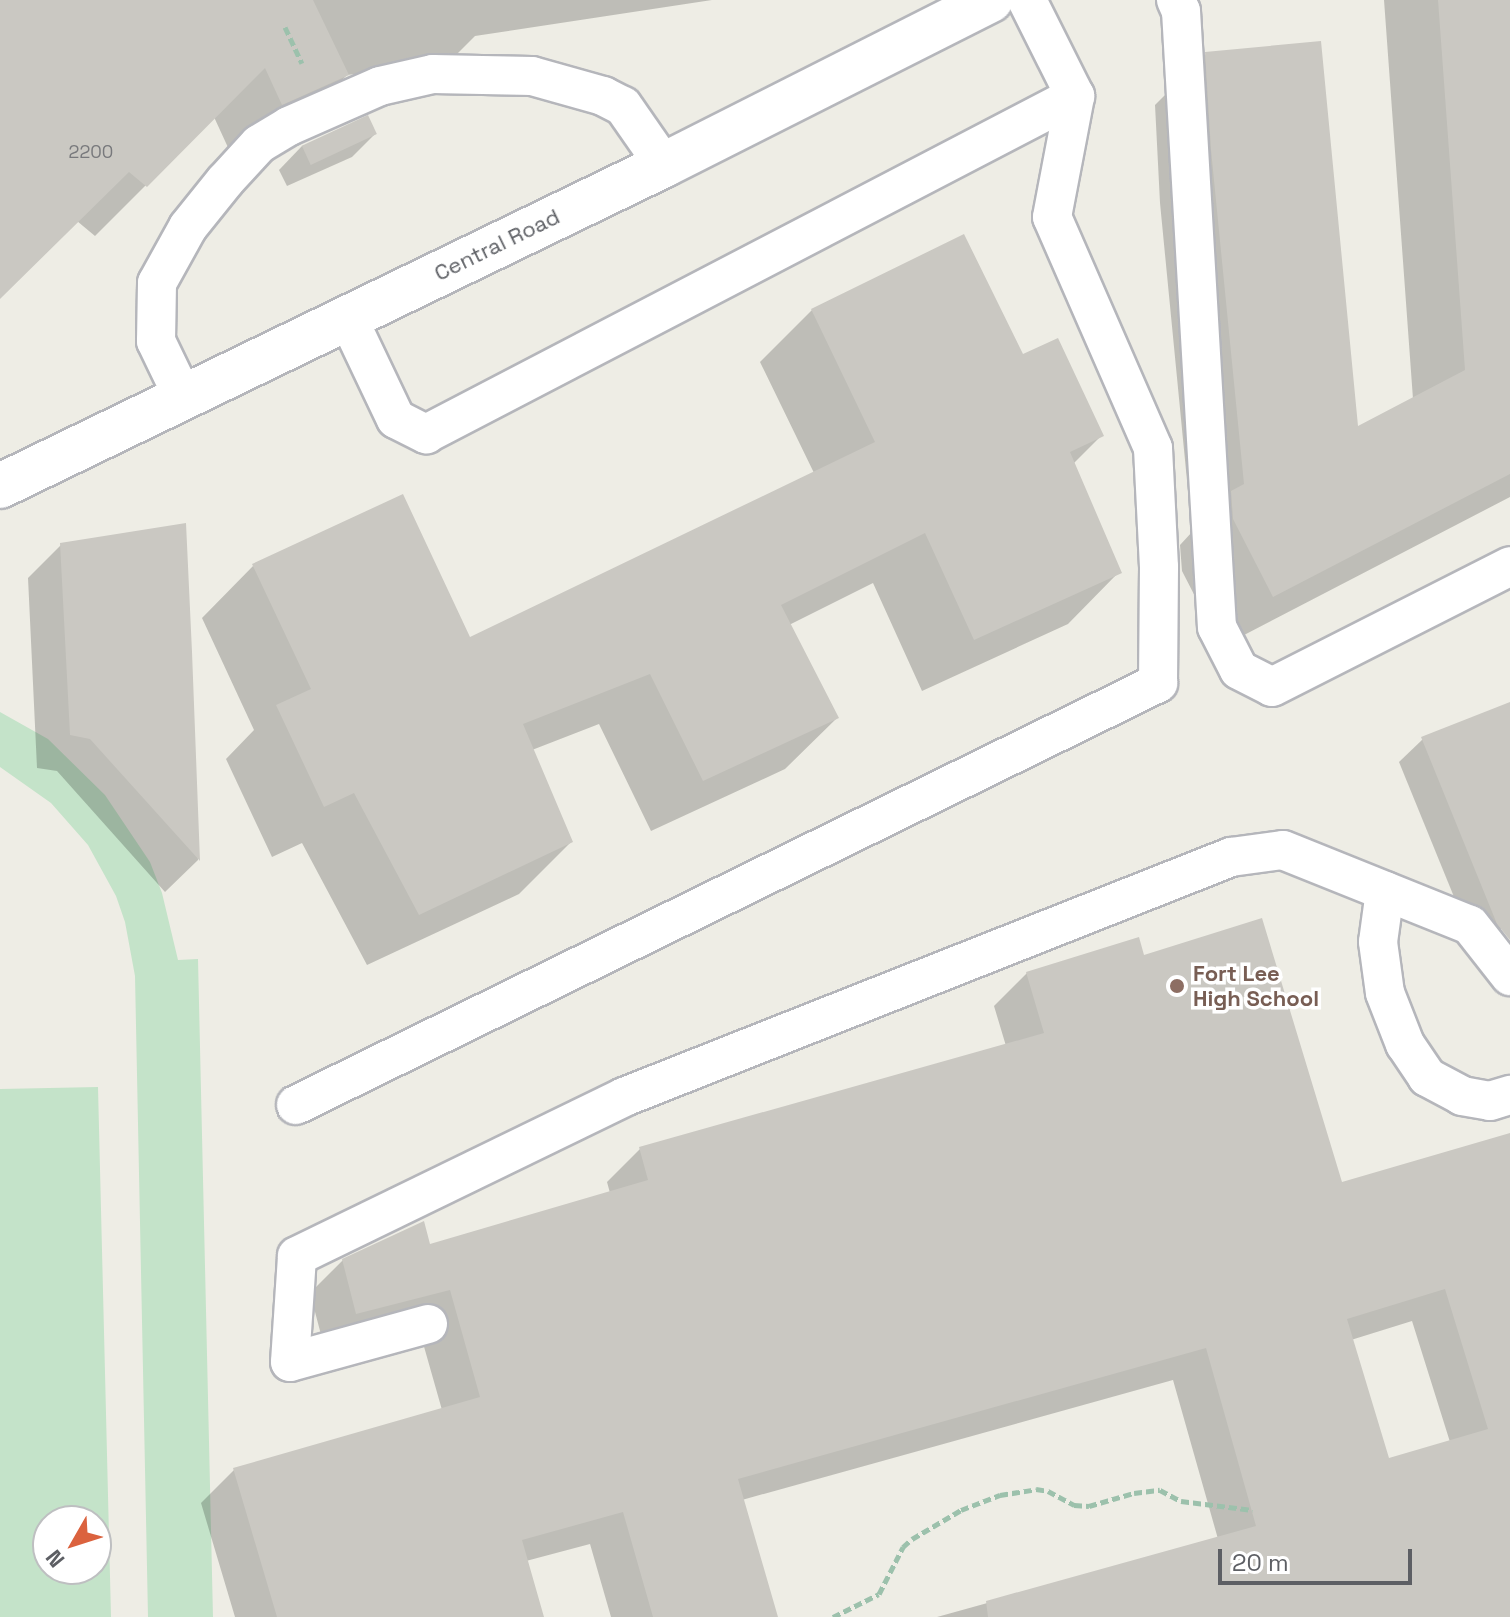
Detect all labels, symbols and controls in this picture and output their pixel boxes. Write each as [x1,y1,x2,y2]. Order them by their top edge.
house number: 2200 [69,141,113,163]
street label: Central Road [430,203,564,287]
place label: Fort Lee High School [1193,960,1319,1012]
marker: Fort Lee High School [1168,977,1186,995]
north arrow [32,1505,112,1585]
scale bar [1222,1533,1416,1583]
text: N [39,1544,70,1573]
text: 20 m [1232,1547,1289,1578]

